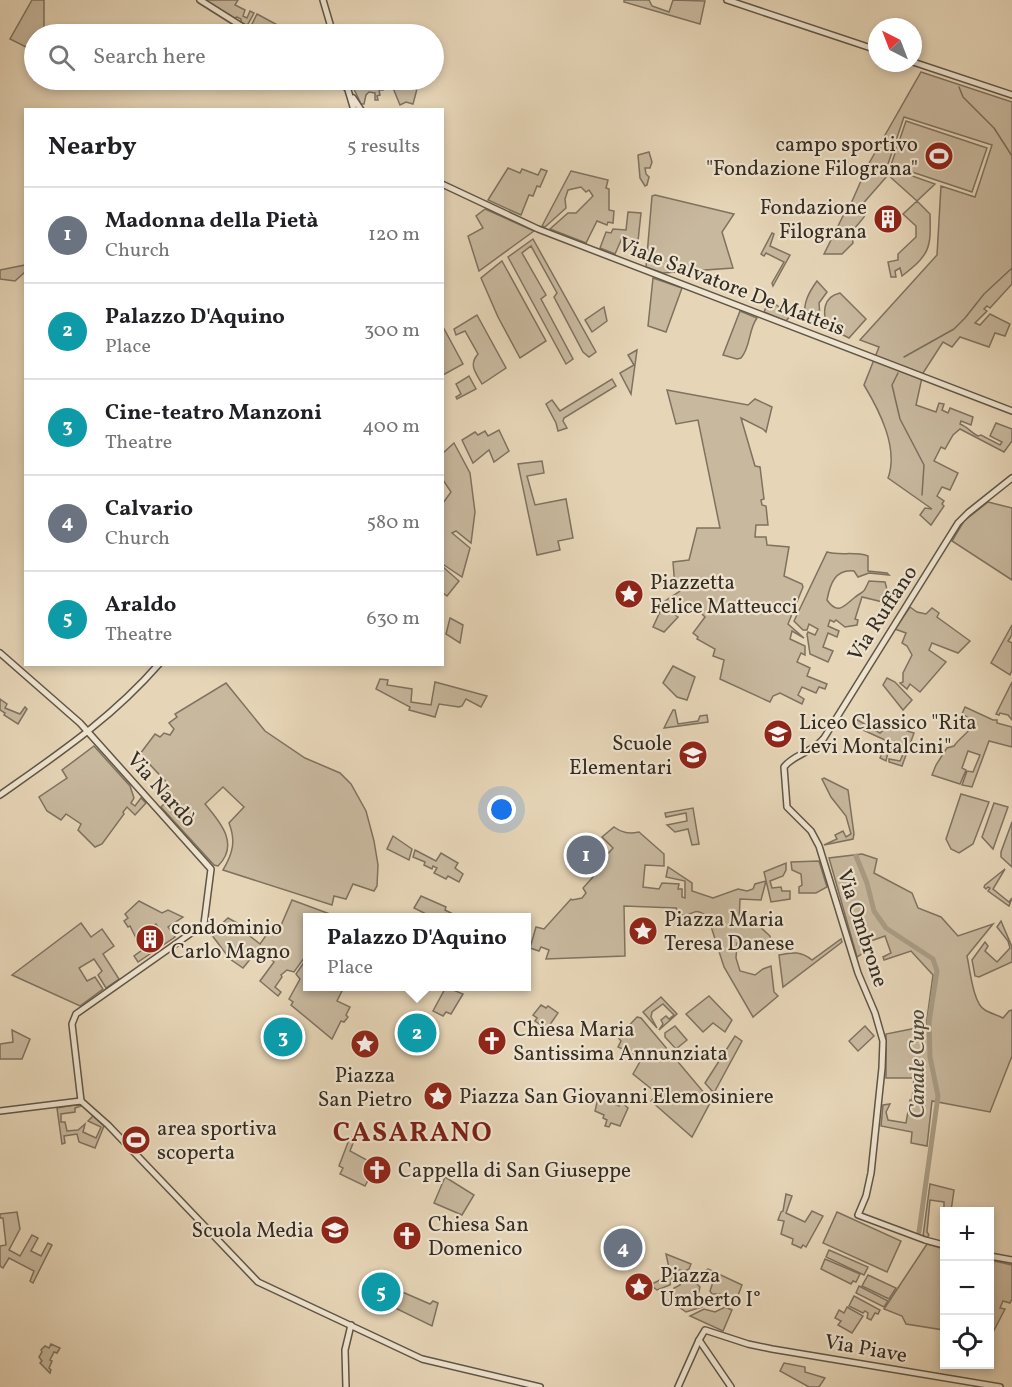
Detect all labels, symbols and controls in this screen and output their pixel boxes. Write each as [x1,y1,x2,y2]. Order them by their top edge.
north arrow [868,18,922,72]
search box [24,24,444,90]
icon: search [45,41,78,74]
text: Search here [93,42,206,73]
text: Nearby [48,129,137,165]
place label: campo sportivo "Fondazione Filograna" [706,131,918,184]
text: 5 results [347,133,420,161]
sports icon: campo sportivo "Fondazione Filograna" [923,140,955,172]
place label: Fondazione Filograna [760,194,867,247]
building icon: Fondazione Filograna [872,203,904,235]
text: Madonna della Pietà [105,206,319,237]
text: 1 [63,221,72,249]
text: 120 m [368,221,420,249]
street label: Viale Salvatore De Matteis [614,231,849,344]
text: Church [105,237,170,265]
text: Palazzo D'Aquino [105,302,285,333]
text: 2 [62,317,73,345]
text: 300 m [364,317,420,345]
text: Place [105,333,151,361]
text: Cine-teatro Manzoni [105,398,322,429]
text: 3 [62,413,73,441]
text: 400 m [362,413,420,441]
text: Theatre [105,429,172,457]
text: Calvario [105,494,193,525]
text: 4 [61,509,74,537]
text: 580 m [367,509,420,537]
text: Church [105,525,170,553]
street label: Via Ruffano [841,560,925,667]
place label: Piazzetta Felice Matteucci [650,569,798,622]
place icon: Piazzetta Felice Matteucci [613,578,645,610]
text: Araldo [105,590,176,621]
text: 5 [63,605,72,633]
text: 630 m [367,605,420,633]
text: Theatre [105,621,172,649]
place label: Liceo Classico "Rita Levi Montalcini" [799,709,977,762]
school or university icon: Liceo Classico "Rita Levi Montalcini" [762,718,794,750]
place label: Scuole Elementari [569,730,672,783]
school or university icon: Scuole Elementari [677,739,709,771]
street label: Via Nardò [119,746,203,834]
your location [487,795,516,824]
pin: 1 [566,832,606,878]
street label: Via Ombrone [829,866,894,991]
place label: Piazza Maria Teresa Danese [664,906,794,959]
popup [303,913,531,991]
place label: condominio Carlo Magno [171,914,290,967]
place icon: Piazza Maria Teresa Danese [627,915,659,947]
building icon: condominio Carlo Magno [134,923,166,955]
text: Palazzo D'Aquino [327,923,507,954]
text: Place [327,954,373,982]
water label: Canale Cupo [903,1009,934,1119]
pin: 2 [398,1010,436,1056]
pin: 3 [264,1014,302,1060]
place label: Chiesa Maria Santissima Annunziata [513,1016,728,1069]
church icon: Chiesa Maria Santissima Annunziata [476,1025,508,1057]
place icon: Piazza San Pietro [349,1028,381,1060]
place label: Piazza San Pietro [318,1062,412,1115]
place icon: Piazza San Giovanni Elemosiniere [422,1080,454,1112]
place label: Piazza San Giovanni Elemosiniere [459,1083,774,1112]
place label: area sportiva scoperta [157,1115,277,1168]
district label: CASARANO [333,1115,493,1153]
sports icon: area sportiva scoperta [120,1124,152,1156]
church icon: Cappella di San Giuseppe [361,1154,393,1186]
place label: Cappella di San Giuseppe [398,1157,631,1186]
map controls [940,1207,994,1369]
button: + [940,1207,994,1261]
place label: Chiesa San Domenico [428,1211,529,1264]
school or university icon: Scuola Media [319,1214,351,1246]
place label: Scuola Media [192,1217,314,1246]
church icon: Chiesa San Domenico [391,1220,423,1252]
pin: 4 [604,1226,642,1270]
button: − [940,1261,994,1315]
place label: Piazza Umberto I° [660,1262,761,1315]
pin: 5 [362,1270,400,1314]
place icon: Piazza Umberto I° [623,1271,655,1303]
button: locate [940,1315,994,1369]
street label: Via Piave [822,1328,909,1371]

